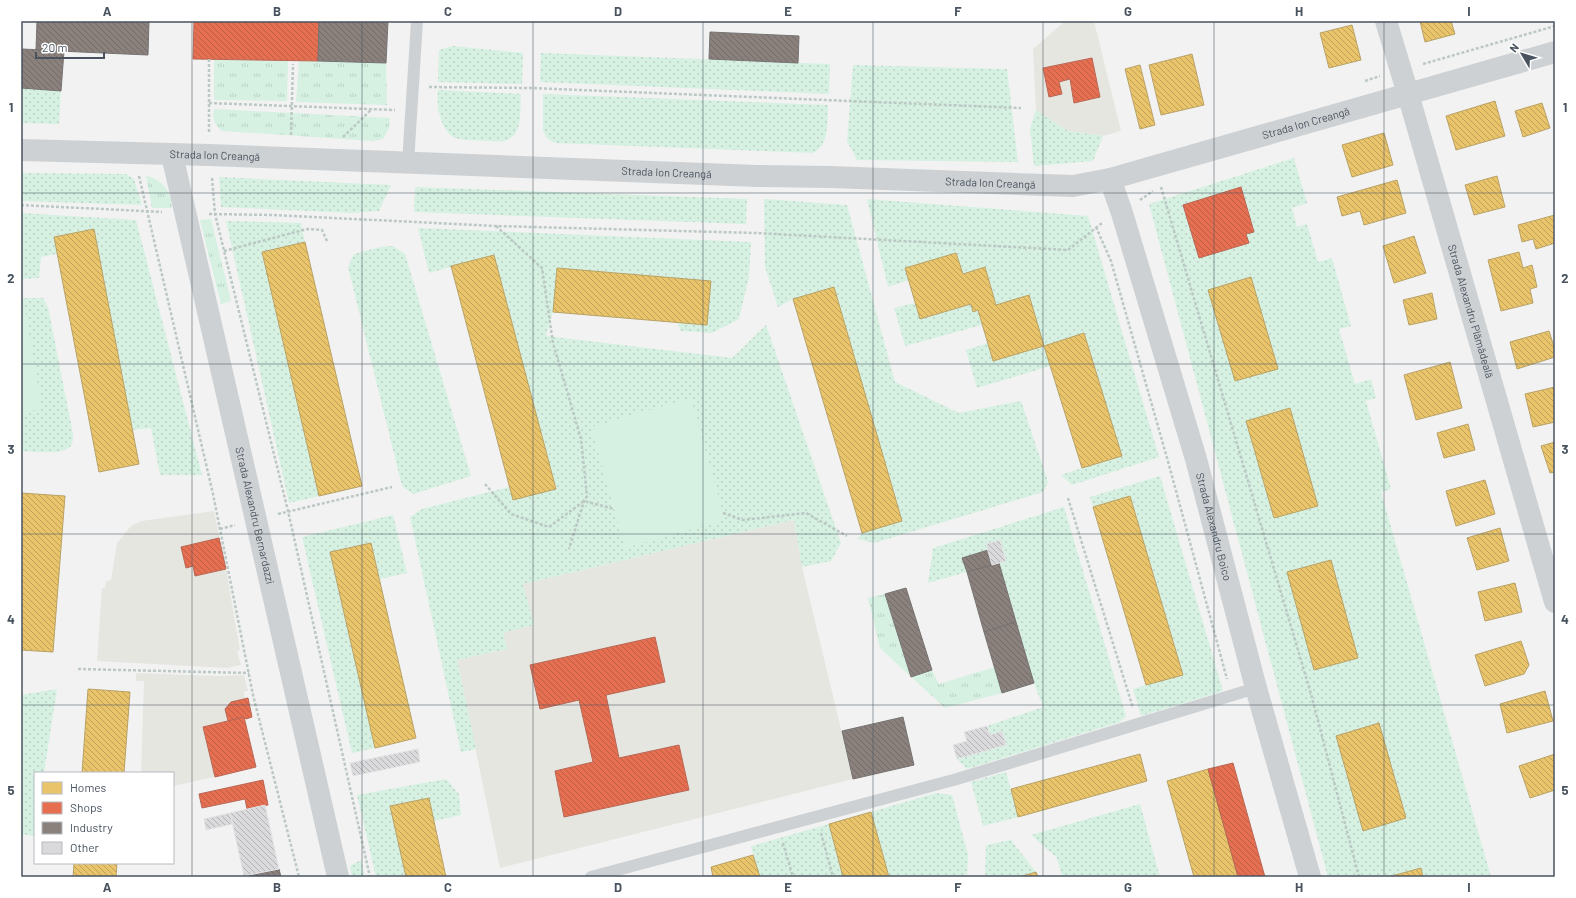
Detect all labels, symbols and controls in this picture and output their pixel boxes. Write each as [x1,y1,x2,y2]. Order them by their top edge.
text: A [103,3,112,19]
text: B [273,3,281,19]
text: C [444,3,452,19]
text: D [614,3,622,19]
text: E [784,3,792,19]
text: F [954,3,962,19]
text: G [1124,3,1132,19]
text: H [1295,3,1303,19]
text: I [1467,3,1471,19]
scale bar [36,34,104,60]
north arrow [1502,34,1542,74]
text: 20 m [42,40,68,54]
text: N [1506,41,1521,54]
text: 1 [9,99,13,115]
text: 1 [1563,99,1567,115]
street label: Strada Ion Creangă [1260,104,1351,141]
street label: Strada Ion Creangă [170,147,260,163]
street label: Strada Ion Creangă [621,164,712,180]
street label: Strada Ion Creangă [945,174,1036,191]
street label: Strada Alexandru Plămădeală [1446,243,1497,379]
text: 2 [7,270,15,286]
text: 2 [1561,270,1569,286]
text: 3 [7,441,15,457]
text: 3 [1561,441,1569,457]
street label: Strada Alexandru Bernardazzi [233,446,277,585]
street label: Strada Alexandru Boico [1194,471,1235,582]
text: 4 [7,611,15,627]
text: 4 [1561,611,1569,627]
legend [34,772,174,864]
text: Homes [70,780,107,794]
text: 5 [7,782,15,798]
text: 5 [1561,782,1569,798]
text: Shops [70,800,103,814]
text: Industry [70,820,113,834]
text: Other [70,840,100,854]
text: A [103,879,112,895]
text: B [273,879,281,895]
text: C [444,879,452,895]
text: D [614,879,622,895]
text: E [784,879,792,895]
text: F [954,879,962,895]
text: G [1124,879,1132,895]
text: H [1295,879,1303,895]
text: I [1467,879,1471,895]

